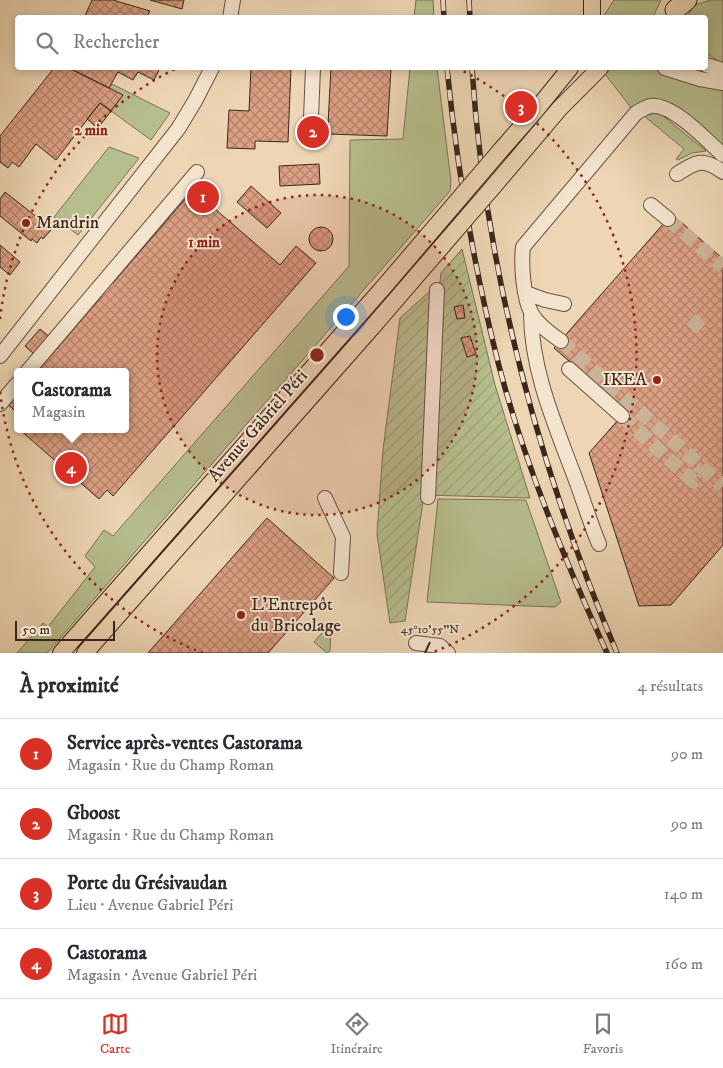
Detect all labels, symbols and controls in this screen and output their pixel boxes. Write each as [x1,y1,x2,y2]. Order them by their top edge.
search box [15,15,708,70]
icon: search [33,29,61,57]
text: Rechercher [73,31,159,54]
pin: 3 [505,88,537,126]
pin: 2 [297,113,329,151]
text: 2 min [74,121,108,140]
pin: 1 [187,178,219,216]
place label: Mandrin [36,212,100,234]
marker: Mandrin [20,217,32,229]
text: 1 min [188,233,220,252]
your location [333,304,359,330]
centre of rings [308,346,326,364]
street label: Avenue Gabriel Péri [203,365,313,487]
popup [14,368,129,433]
place label: IKEA [603,369,648,391]
marker: IKEA [651,374,663,386]
text: Castorama [32,379,111,402]
text: Magasin [32,402,85,422]
pin: 4 [55,449,87,487]
place label: L'Entrepôt du Bricolage [251,594,341,637]
marker: L'Entrepôt du Bricolage [235,609,247,621]
scale bar [15,618,115,641]
text: 50 m [22,621,50,639]
text: 45°10'55"N [401,622,459,637]
text: À proximité [20,673,119,699]
text: 4 résultats [638,676,703,696]
text: Service après-ventes Castorama [67,732,302,755]
text: 1 [33,744,39,764]
text: 90 m [671,744,703,764]
text: Magasin · Rue du Champ Roman [67,755,274,775]
text: Gboost [67,802,120,825]
text: 2 [32,814,40,834]
text: 90 m [671,814,703,834]
text: Magasin · Rue du Champ Roman [67,825,274,845]
text: Porte du Grésivaudan [67,872,227,895]
text: 3 [33,884,39,904]
text: 140 m [664,884,703,904]
text: Lieu · Avenue Gabriel Péri [67,895,233,915]
text: Castorama [67,942,147,965]
text: 4 [31,954,41,974]
text: 160 m [665,954,703,974]
text: Magasin · Avenue Gabriel Péri [67,965,257,985]
tab: Carte [100,1010,131,1058]
tab: Itinéraire [330,1010,383,1058]
tab: Favoris [583,1010,623,1058]

